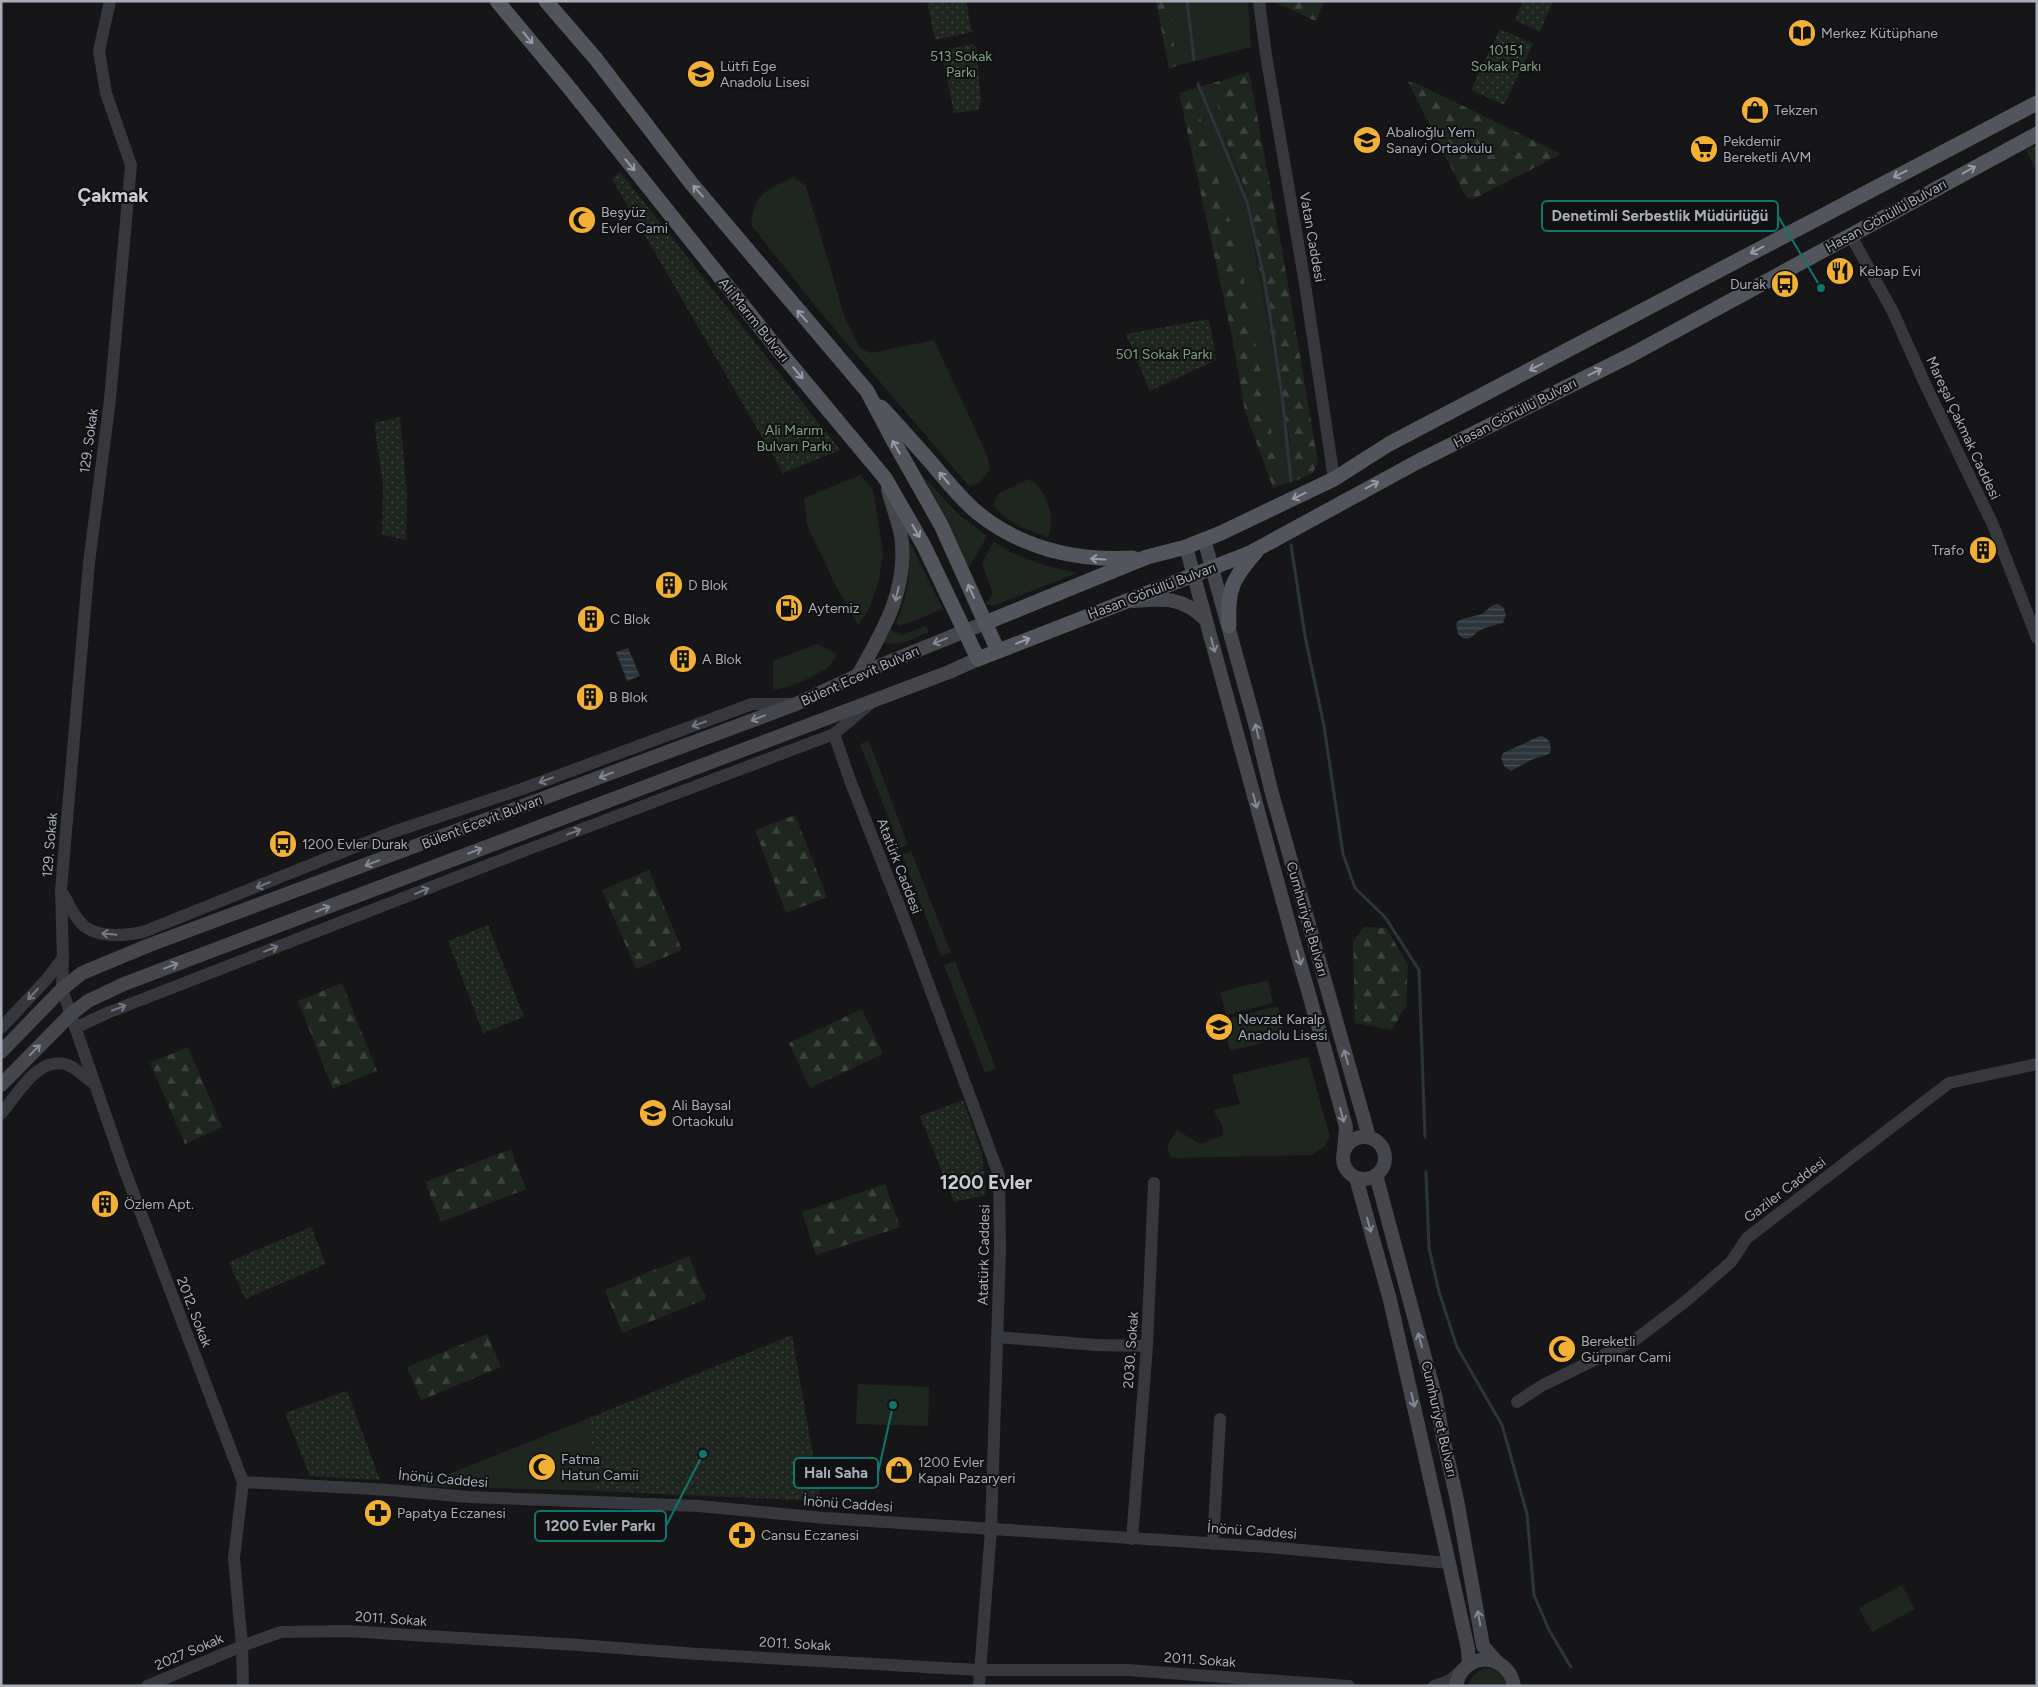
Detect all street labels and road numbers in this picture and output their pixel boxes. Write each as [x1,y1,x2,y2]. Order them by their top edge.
street label: Hasan Gönüllü Bulvarı [1822,176,1950,256]
street label: Vatan Caddesi [1296,191,1328,283]
street label: Ali Marım Bulvarı [715,275,793,365]
street label: Mareşal Çakmak Caddesi [1922,354,2004,502]
street label: Hasan Gönüllü Bulvarı [1451,375,1579,451]
street label: 129. Sokak [76,407,102,474]
street label: Hasan Gönüllü Bulvarı [1085,559,1219,623]
street label: Bülent Ecevit Bulvarı [798,642,922,710]
street label: Bülent Ecevit Bulvarı [419,791,545,853]
street label: 129. Sokak [39,812,61,878]
street label: Atatürk Caddesi [873,816,925,916]
street label: Cumhuriyet Bulvarı [1282,860,1332,978]
street label: Gaziler Caddesi [1741,1154,1829,1226]
street label: Atatürk Caddesi [975,1204,993,1306]
street label: 2012. Sokak [173,1274,215,1350]
street label: 2030. Sokak [1120,1311,1142,1389]
street label: Cumhuriyet Bulvarı [1417,1359,1461,1479]
street label: İnönü Caddesi [397,1467,489,1491]
street label: İnönü Caddesi [803,1492,893,1516]
street label: İnönü Caddesi [1207,1519,1297,1543]
street label: 2011. Sokak [354,1608,428,1630]
street label: 2027 Sokak [152,1630,226,1674]
street label: 2011. Sokak [759,1634,832,1654]
street label: 2011. Sokak [1163,1649,1237,1671]

